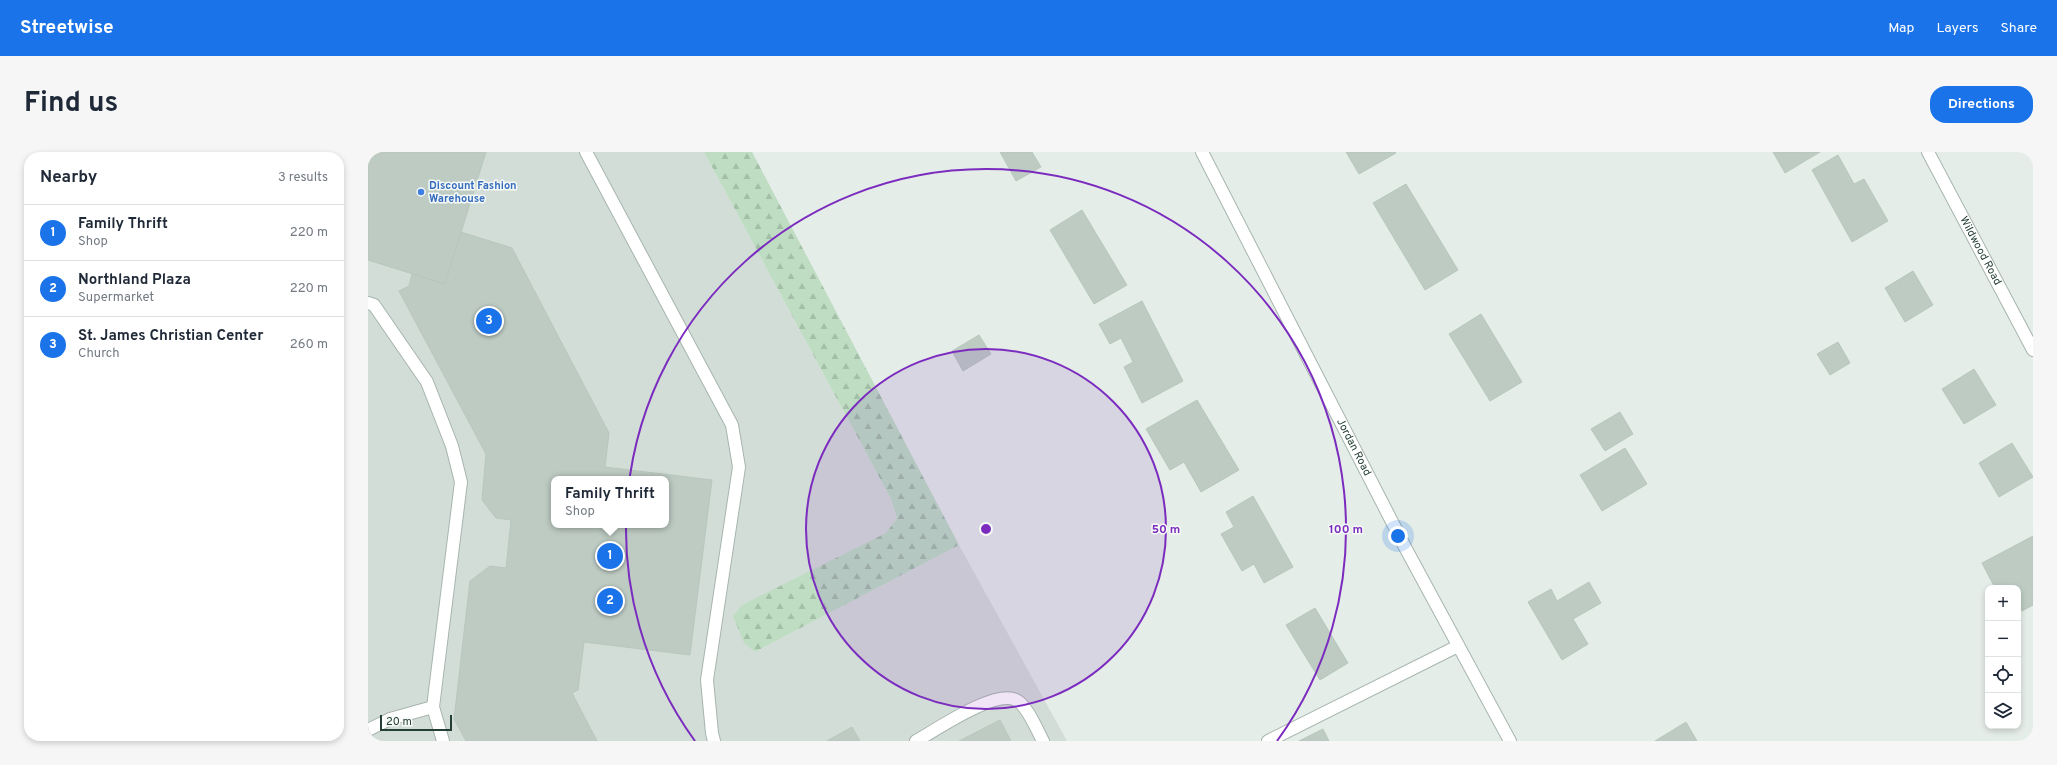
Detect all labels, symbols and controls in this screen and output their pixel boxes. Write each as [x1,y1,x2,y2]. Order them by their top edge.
text: Streetwise [20,16,113,40]
text: Map [1888,20,1914,37]
text: Layers [1936,20,1978,37]
text: Share [2000,20,2037,37]
text: Find us [24,86,118,122]
button: Directions [1930,86,2033,123]
text: Nearby [40,167,97,189]
text: 3 results [278,170,328,186]
place label: Discount Fashion Warehouse [429,179,517,206]
marker: Discount Fashion Warehouse [416,187,426,197]
street label: Wildwood Road [1957,214,2004,288]
text: Family Thrift [78,215,168,234]
text: 1 [50,225,56,241]
text: 220 m [290,225,328,241]
text: Shop [78,234,108,250]
text: Northland Plaza [78,271,191,290]
text: 2 [49,281,57,297]
text: 220 m [290,281,328,297]
text: Supermarket [78,290,154,306]
pin: 3 [476,306,502,336]
text: St. James Christian Center [78,327,263,346]
text: 3 [49,337,57,353]
text: 260 m [290,337,328,353]
text: Church [78,346,120,362]
street label: Jordan Road [1333,416,1374,478]
popup [551,476,669,528]
text: Family Thrift [565,485,655,504]
text: Shop [565,504,595,520]
centre of rings [979,522,993,536]
text: 50 m [1152,522,1180,538]
text: 100 m [1329,522,1363,538]
your location [1388,526,1408,546]
pin: 1 [597,541,623,571]
map controls [1985,585,2021,729]
button: + [1985,585,2021,621]
pin: 2 [597,586,623,616]
button: − [1985,621,2021,657]
button: locate [1985,657,2021,693]
button: layers [1985,693,2021,729]
scale bar [380,713,452,732]
text: 20 m [386,715,412,729]

